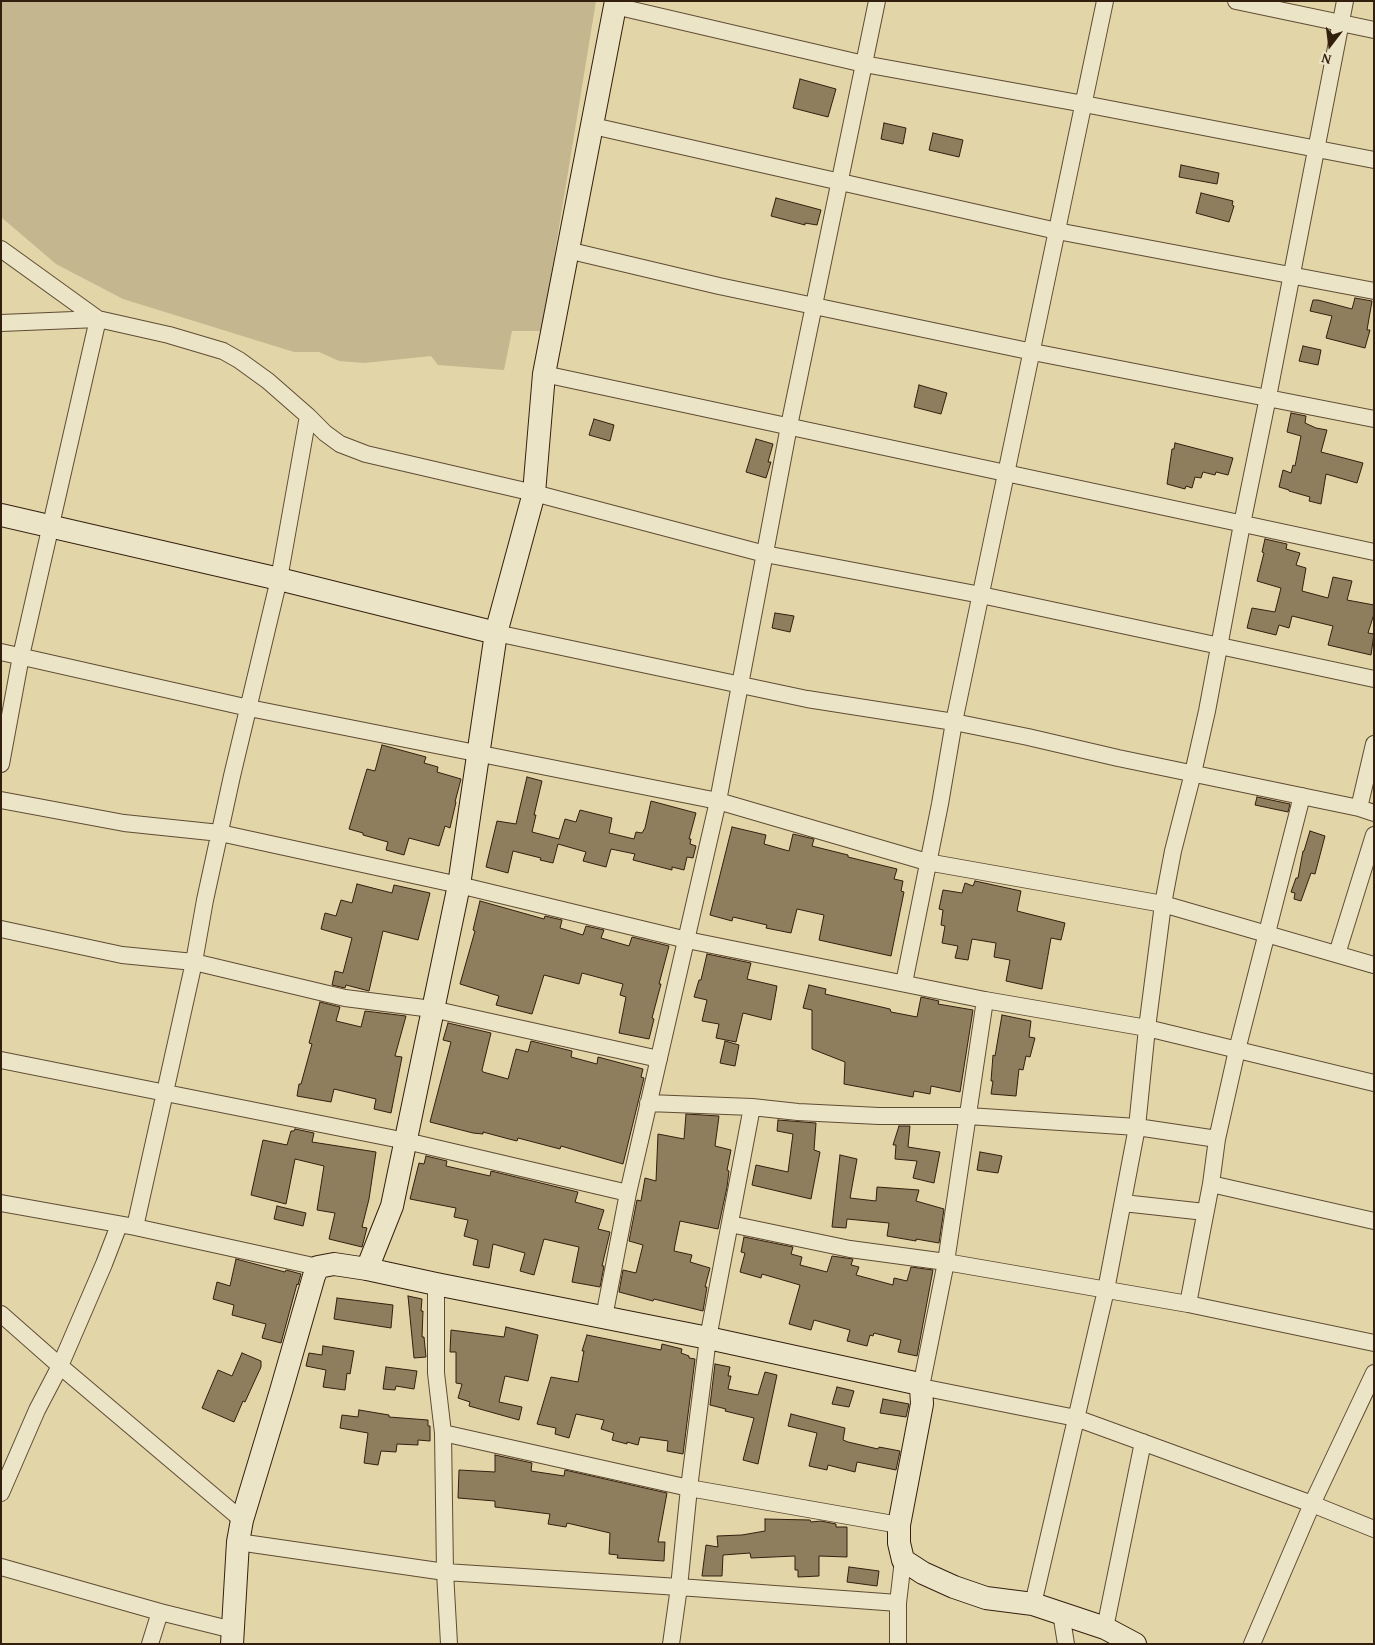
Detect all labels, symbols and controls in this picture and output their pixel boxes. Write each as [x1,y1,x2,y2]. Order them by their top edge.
north arrow [1305,20,1355,70]
text: N [1319,49,1333,70]

